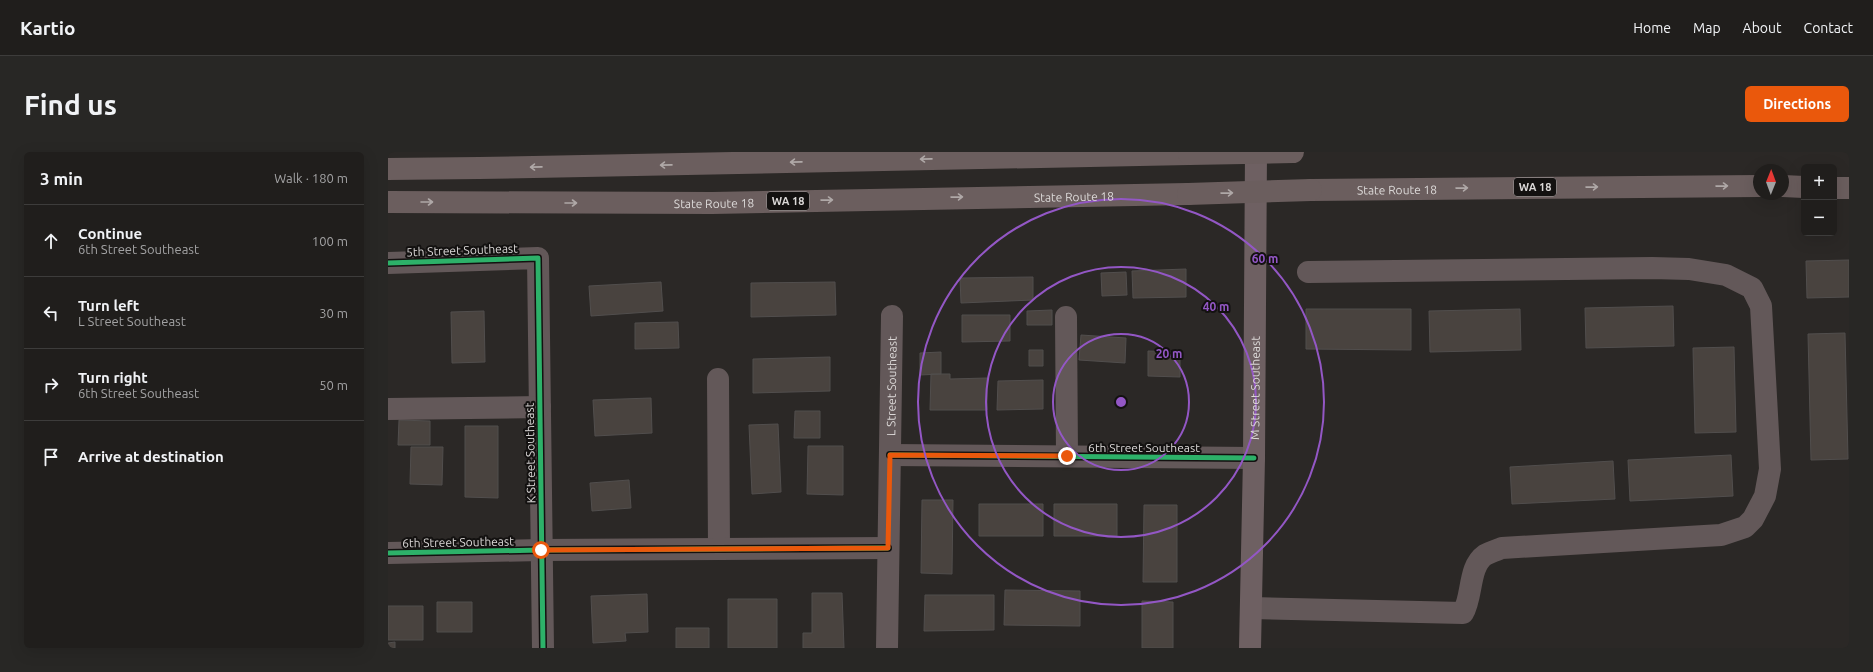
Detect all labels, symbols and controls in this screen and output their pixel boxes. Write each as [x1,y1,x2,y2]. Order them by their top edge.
text: Kartio [20,17,76,39]
text: Home [1633,20,1671,36]
text: Map [1693,20,1721,36]
text: About [1743,20,1782,36]
text: Contact [1804,20,1853,36]
button: Directions [1745,86,1849,122]
text: Find us [24,89,117,120]
one-way arrow [920,155,933,163]
one-way arrow [790,158,803,166]
one-way arrow [660,161,673,168]
one-way arrow [530,163,543,171]
north arrow [1753,164,1789,200]
map controls [1801,164,1837,236]
button: + [1801,164,1837,200]
text: 3 min [40,169,83,188]
text: Walk · 180 m [274,171,348,185]
road number: WA 18 [1514,178,1556,196]
street label: State Route 18 [1357,182,1437,196]
one-way arrow [1715,182,1728,190]
one-way arrow [1585,183,1598,191]
one-way arrow [1455,184,1468,192]
street label: State Route 18 [1034,189,1114,203]
one-way arrow [1220,189,1233,196]
road number: WA 18 [767,192,809,210]
one-way arrow [950,194,963,201]
street label: State Route 18 [674,196,754,210]
one-way arrow [820,197,833,204]
one-way arrow [420,198,433,206]
one-way arrow [564,199,577,207]
button: − [1801,200,1837,236]
text: Continue [78,225,142,242]
icon: ahead [40,230,62,252]
text: 100 m [312,234,348,248]
text: 6th Street Southeast [78,242,199,256]
street label: 5th Street Southeast [406,242,518,258]
text: 60 m [1252,252,1278,265]
text: Turn left [78,297,139,314]
text: 40 m [1203,300,1229,313]
icon: left [40,302,62,324]
text: 30 m [319,306,348,320]
text: L Street Southeast [78,314,186,328]
street label: L Street Southeast [884,336,898,436]
street label: M Street Southeast [1248,336,1261,440]
text: 20 m [1156,347,1182,360]
text: Turn right [78,369,148,386]
icon: right [40,374,62,396]
text: 50 m [319,378,348,392]
text: 6th Street Southeast [78,386,199,400]
centre of rings [1114,395,1128,409]
street label: K Street Southeast [523,402,537,503]
street label: 6th Street Southeast [1088,441,1200,454]
icon: arrive [40,446,62,468]
route end [1058,447,1076,465]
text: Arrive at destination [78,448,224,465]
street label: 6th Street Southeast [402,535,514,549]
route start [532,541,550,559]

